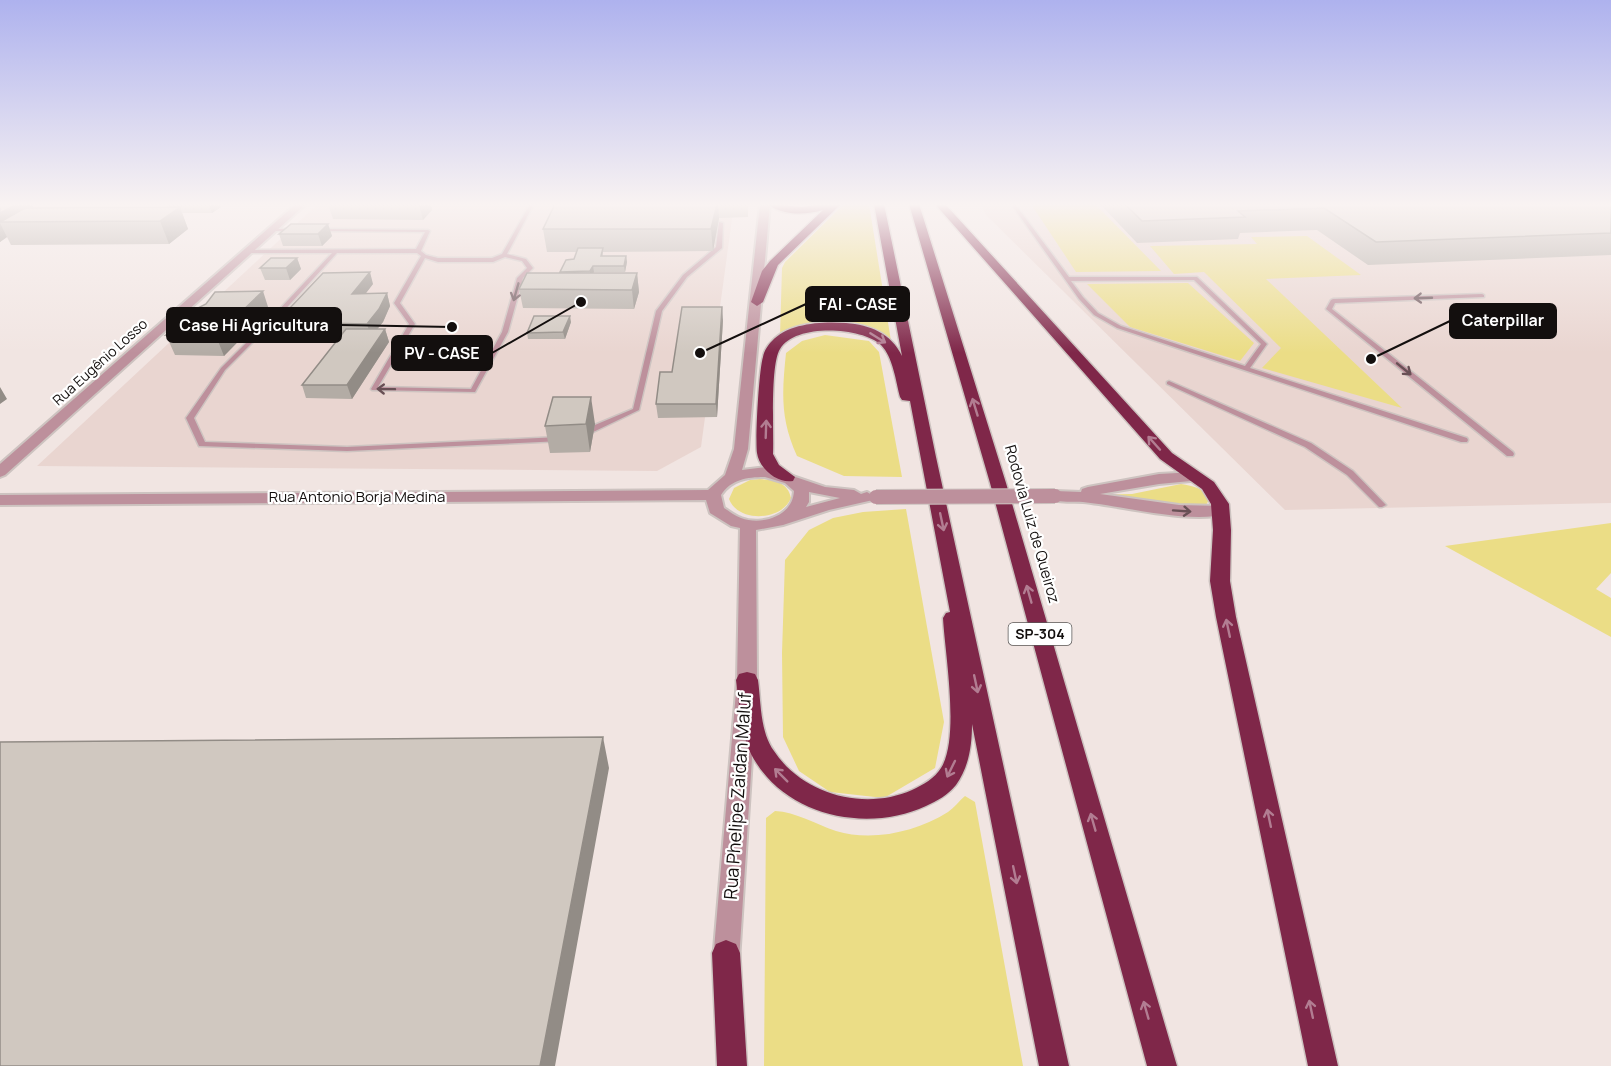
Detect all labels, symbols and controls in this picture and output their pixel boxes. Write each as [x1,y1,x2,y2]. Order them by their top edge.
one-way arrow [510,282,521,301]
callout: FAI - CASE [806,287,909,321]
one-way arrow [1414,292,1434,304]
text: FAI - CASE [819,293,897,315]
callout: Caterpillar [1450,304,1556,338]
callout: Case Hi Agricultura [167,308,341,342]
text: Caterpillar [1462,309,1544,331]
street label: Rua Eugênio Losso [48,314,151,409]
text: Case Hi Agricultura [179,314,329,336]
one-way arrow [869,331,886,344]
callout: PV - CASE [392,336,492,370]
text: PV - CASE [404,342,480,364]
one-way arrow [1396,363,1412,376]
one-way arrow [377,383,397,395]
one-way arrow [969,398,980,417]
one-way arrow [761,419,772,439]
one-way arrow [1147,436,1161,451]
street label: Rodovia Luiz de Queiroz [1000,442,1065,605]
street label: Rua Antonio Borja Medina [269,486,445,507]
one-way arrow [1171,506,1191,517]
one-way arrow [937,511,948,531]
one-way arrow [1023,585,1034,604]
one-way arrow [1222,618,1233,638]
road number: SP-304 [1008,623,1072,645]
one-way arrow [971,674,982,694]
street label: Rua Phelipe Zaidan Maluf [718,691,756,900]
one-way arrow [945,759,957,777]
one-way arrow [774,767,788,782]
one-way arrow [1263,809,1275,828]
one-way arrow [1087,813,1098,832]
one-way arrow [1010,865,1021,885]
one-way arrow [1305,1000,1316,1019]
one-way arrow [1140,1001,1151,1020]

